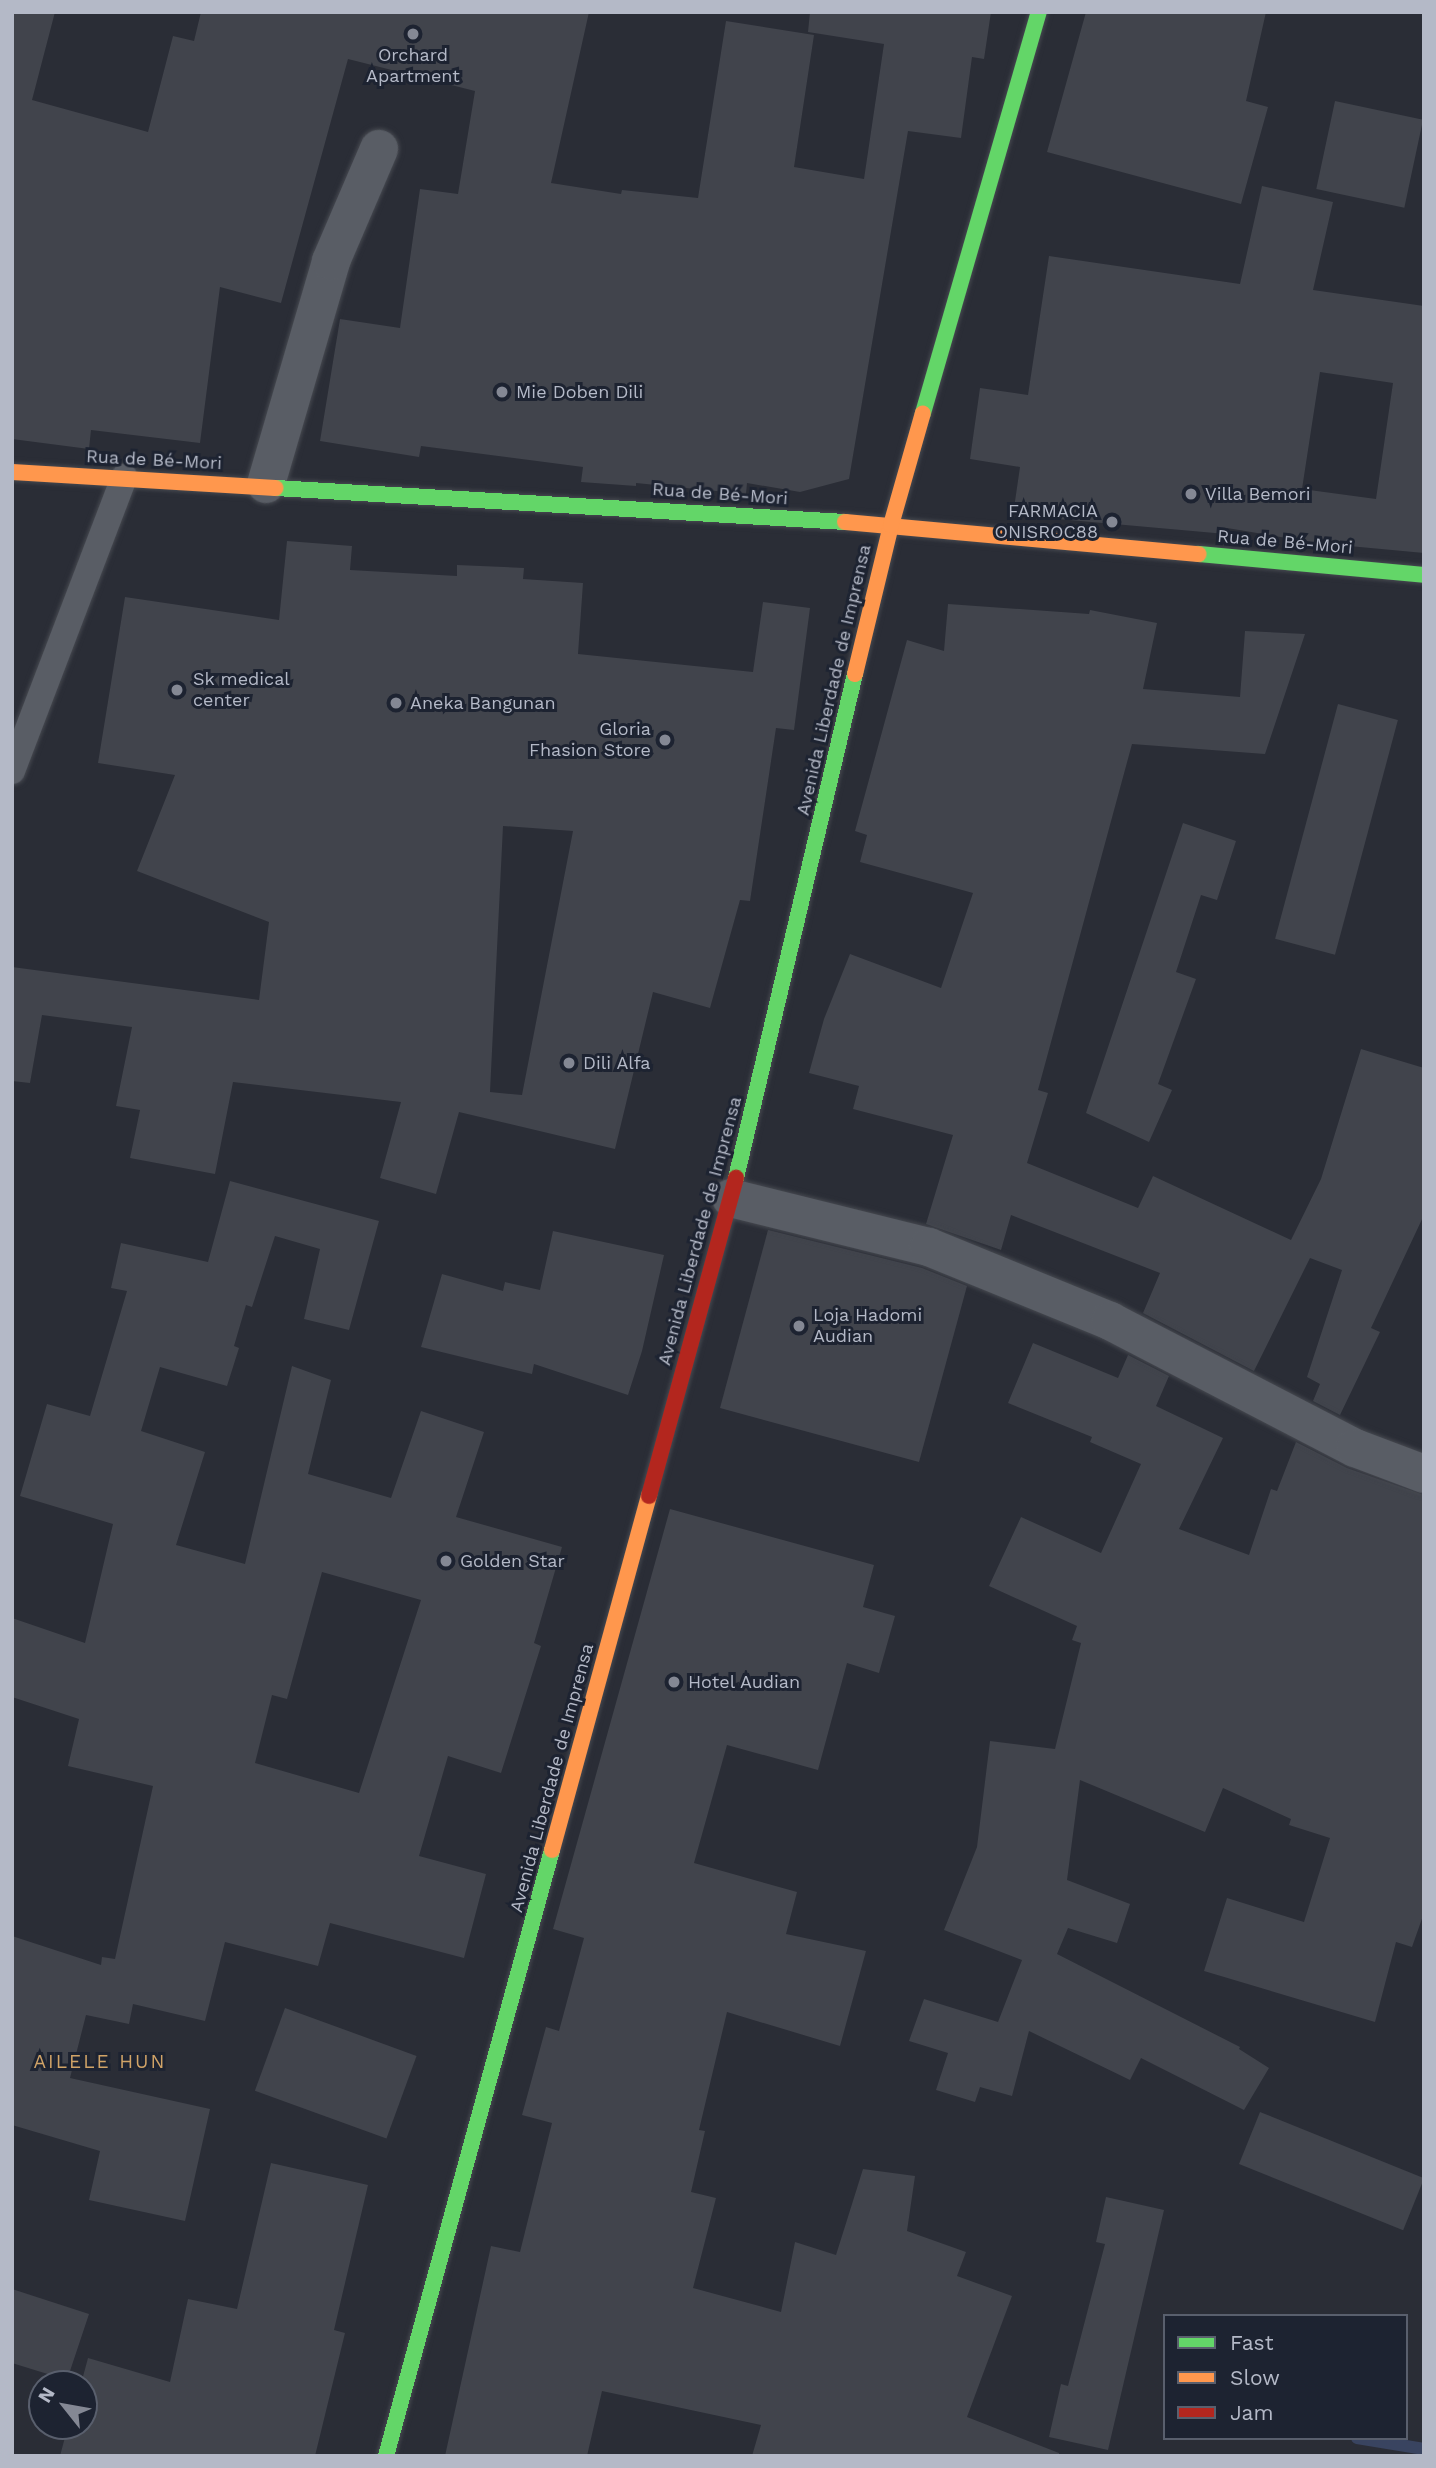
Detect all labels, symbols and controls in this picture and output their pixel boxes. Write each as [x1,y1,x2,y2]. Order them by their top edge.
marker: Orchard Apartment [405,26,421,42]
place label: Orchard Apartment [366,45,460,88]
place label: Mie Doben Dili [516,381,643,403]
marker: Mie Doben Dili [494,384,510,400]
street label: Rua de Bé-Mori [85,446,223,474]
street label: Rua de Bé-Mori [651,478,789,510]
place label: Villa Bemori [1205,483,1311,505]
marker: Villa Bemori [1183,486,1199,502]
place label: FARMACIA ONISROC88 [995,501,1098,544]
marker: FARMACIA ONISROC88 [1104,514,1120,530]
street label: Rua de Bé-Mori [1216,525,1354,559]
street label: Avenida Liberdade de Imprensa [792,542,876,818]
place label: Sk medical center [193,669,290,712]
marker: Sk medical center [167,680,187,700]
place label: Aneka Bangunan [410,692,556,714]
marker: Aneka Bangunan [388,695,404,711]
place label: Gloria Fhasion Store [529,719,651,762]
marker: Gloria Fhasion Store [657,732,673,748]
place label: Dili Alfa [583,1052,651,1074]
marker: Dili Alfa [561,1055,577,1071]
street label: Avenida Liberdade de Imprensa [654,1094,746,1368]
place label: Loja Hadomi Audian [813,1305,923,1348]
marker: Loja Hadomi Audian [791,1318,807,1334]
place label: Golden Star [460,1550,565,1572]
marker: Golden Star [438,1553,454,1569]
street label: Avenida Liberdade de Imprensa [506,1641,598,1915]
place label: Hotel Audian [688,1671,802,1693]
marker: Hotel Audian [666,1674,682,1690]
district label: AILELE HUN [35,2051,165,2073]
legend [1163,2314,1408,2440]
text: Fast [1230,2330,1274,2355]
text: Slow [1230,2365,1280,2390]
north arrow [28,2370,98,2440]
text: N [33,2383,60,2407]
text: Jam [1230,2400,1273,2425]

